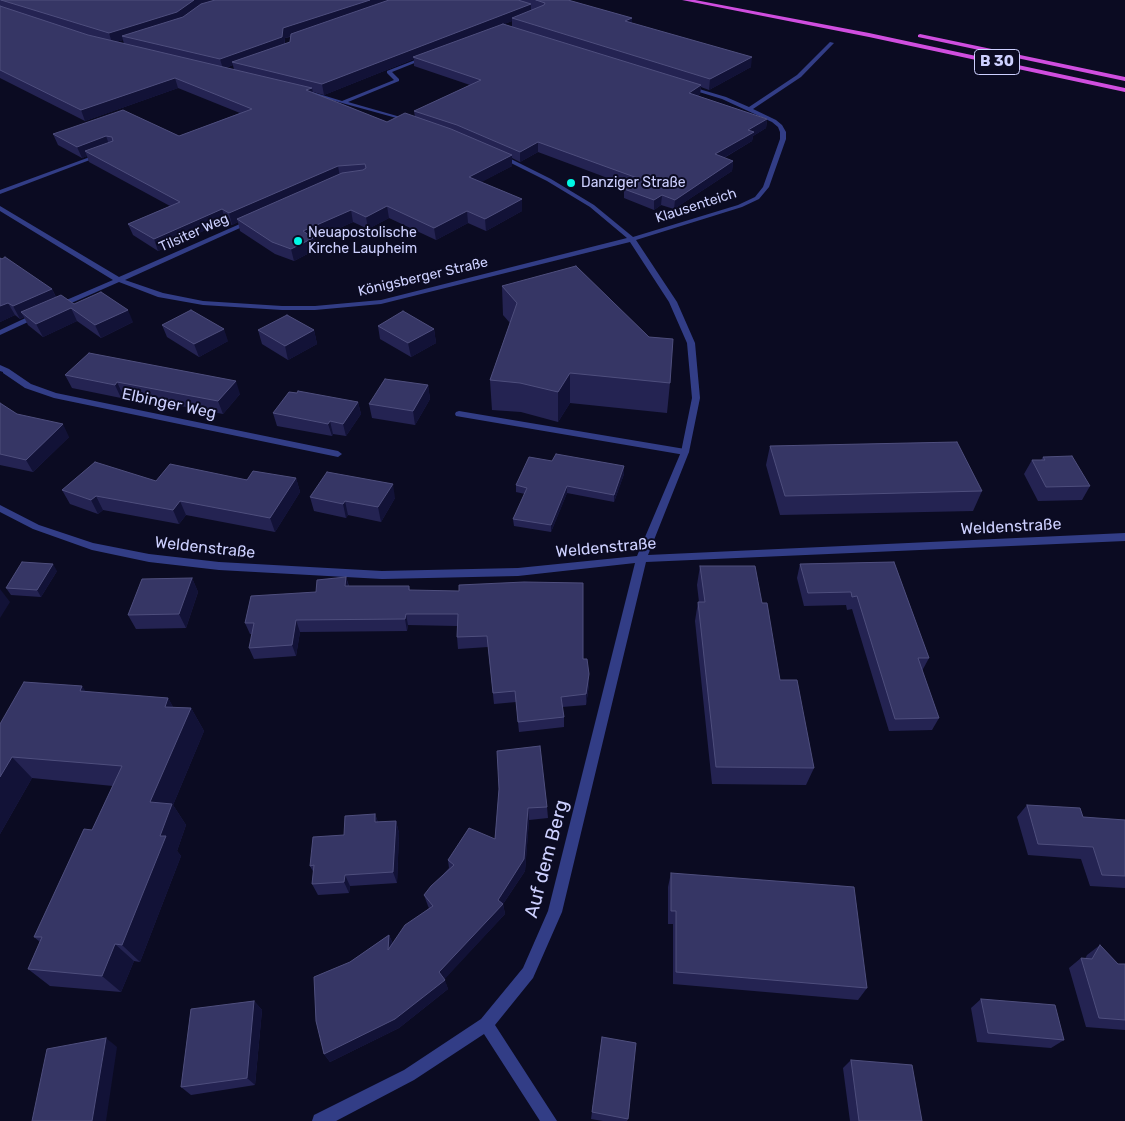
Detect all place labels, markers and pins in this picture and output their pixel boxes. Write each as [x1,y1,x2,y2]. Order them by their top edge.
place label: Danziger Straße [581,175,686,191]
marker: Danziger Straße [565,177,577,189]
place label: Neuapostolische Kirche Laupheim [308,225,417,258]
marker: Neuapostolische Kirche Laupheim [292,235,304,247]

